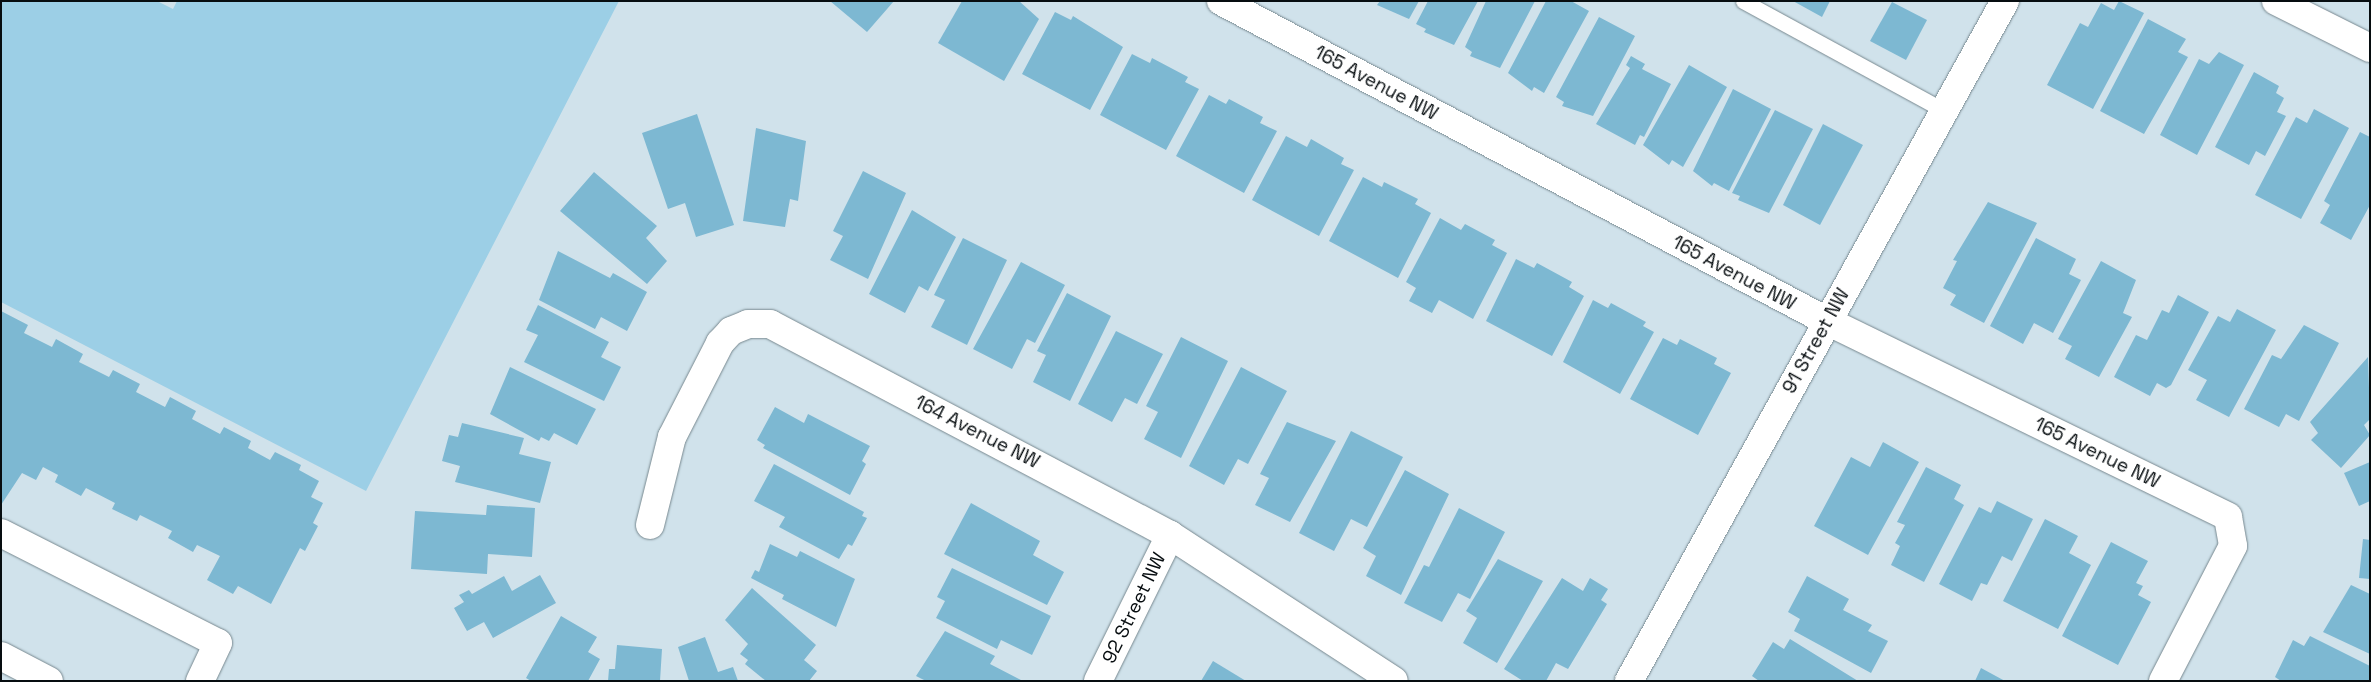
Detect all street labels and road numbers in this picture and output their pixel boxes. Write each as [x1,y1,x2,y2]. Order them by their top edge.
street label: 165 Avenue NW [1310,41,1442,125]
street label: 165 Avenue NW [1668,231,1800,315]
street label: 91 Street NW [1778,284,1854,398]
street label: 164 Avenue NW [911,391,1043,473]
street label: 165 Avenue NW [2030,413,2164,493]
street label: 92 Street NW [1097,549,1171,667]

